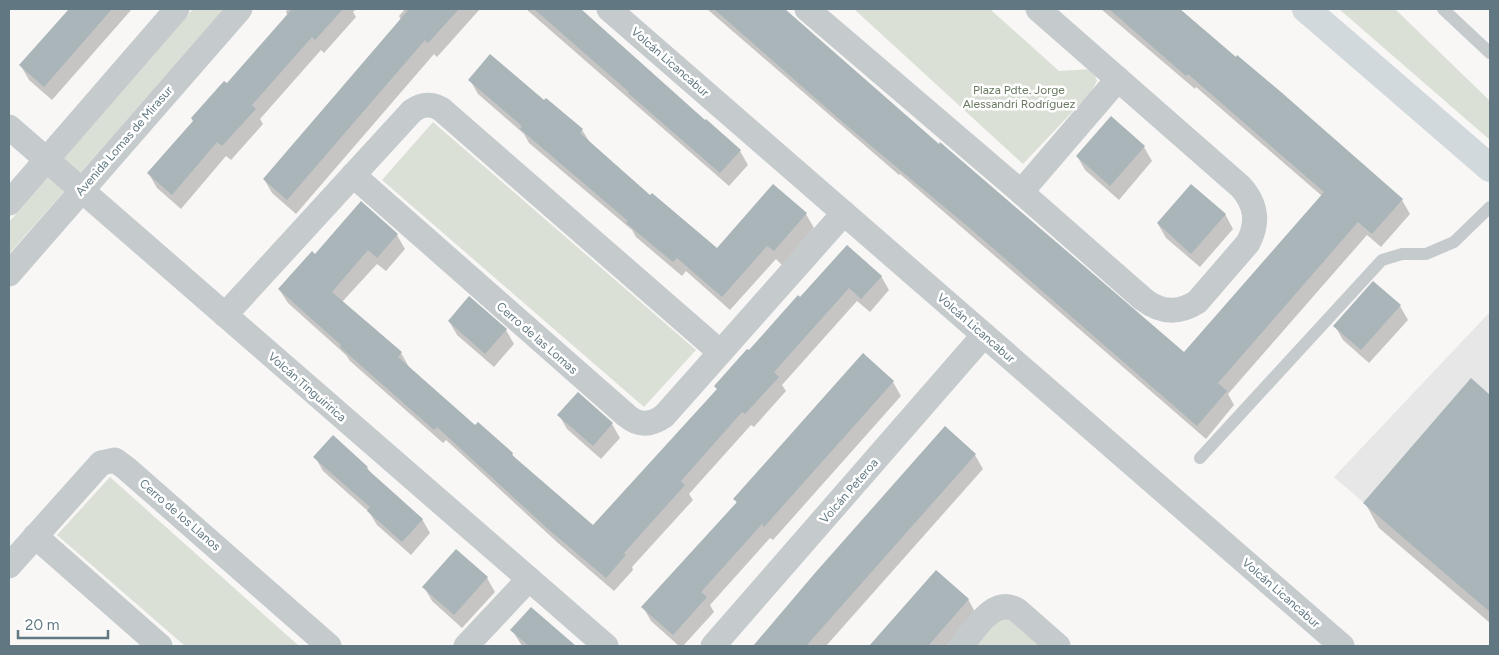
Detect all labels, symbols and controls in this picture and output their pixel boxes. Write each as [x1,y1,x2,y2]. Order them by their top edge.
street label: Volcán Licancabur [628,24,712,100]
street label: Avenida Lomas de Mirasur [73,83,175,199]
park label: Plaza Pdte. Jorge Alessandri Rodríguez [963,83,1075,111]
street label: Volcán Licancabur [934,290,1018,366]
street label: Cerro de las Lomas [494,299,580,377]
street label: Volcán Tinguiririca [265,349,349,425]
street label: Volcán Peteroa [817,456,881,526]
street label: Cerro de los Llanos [137,476,223,554]
street label: Volcán Licancabur [1239,555,1323,631]
scale bar [18,608,108,640]
text: 20 m [25,616,59,634]

